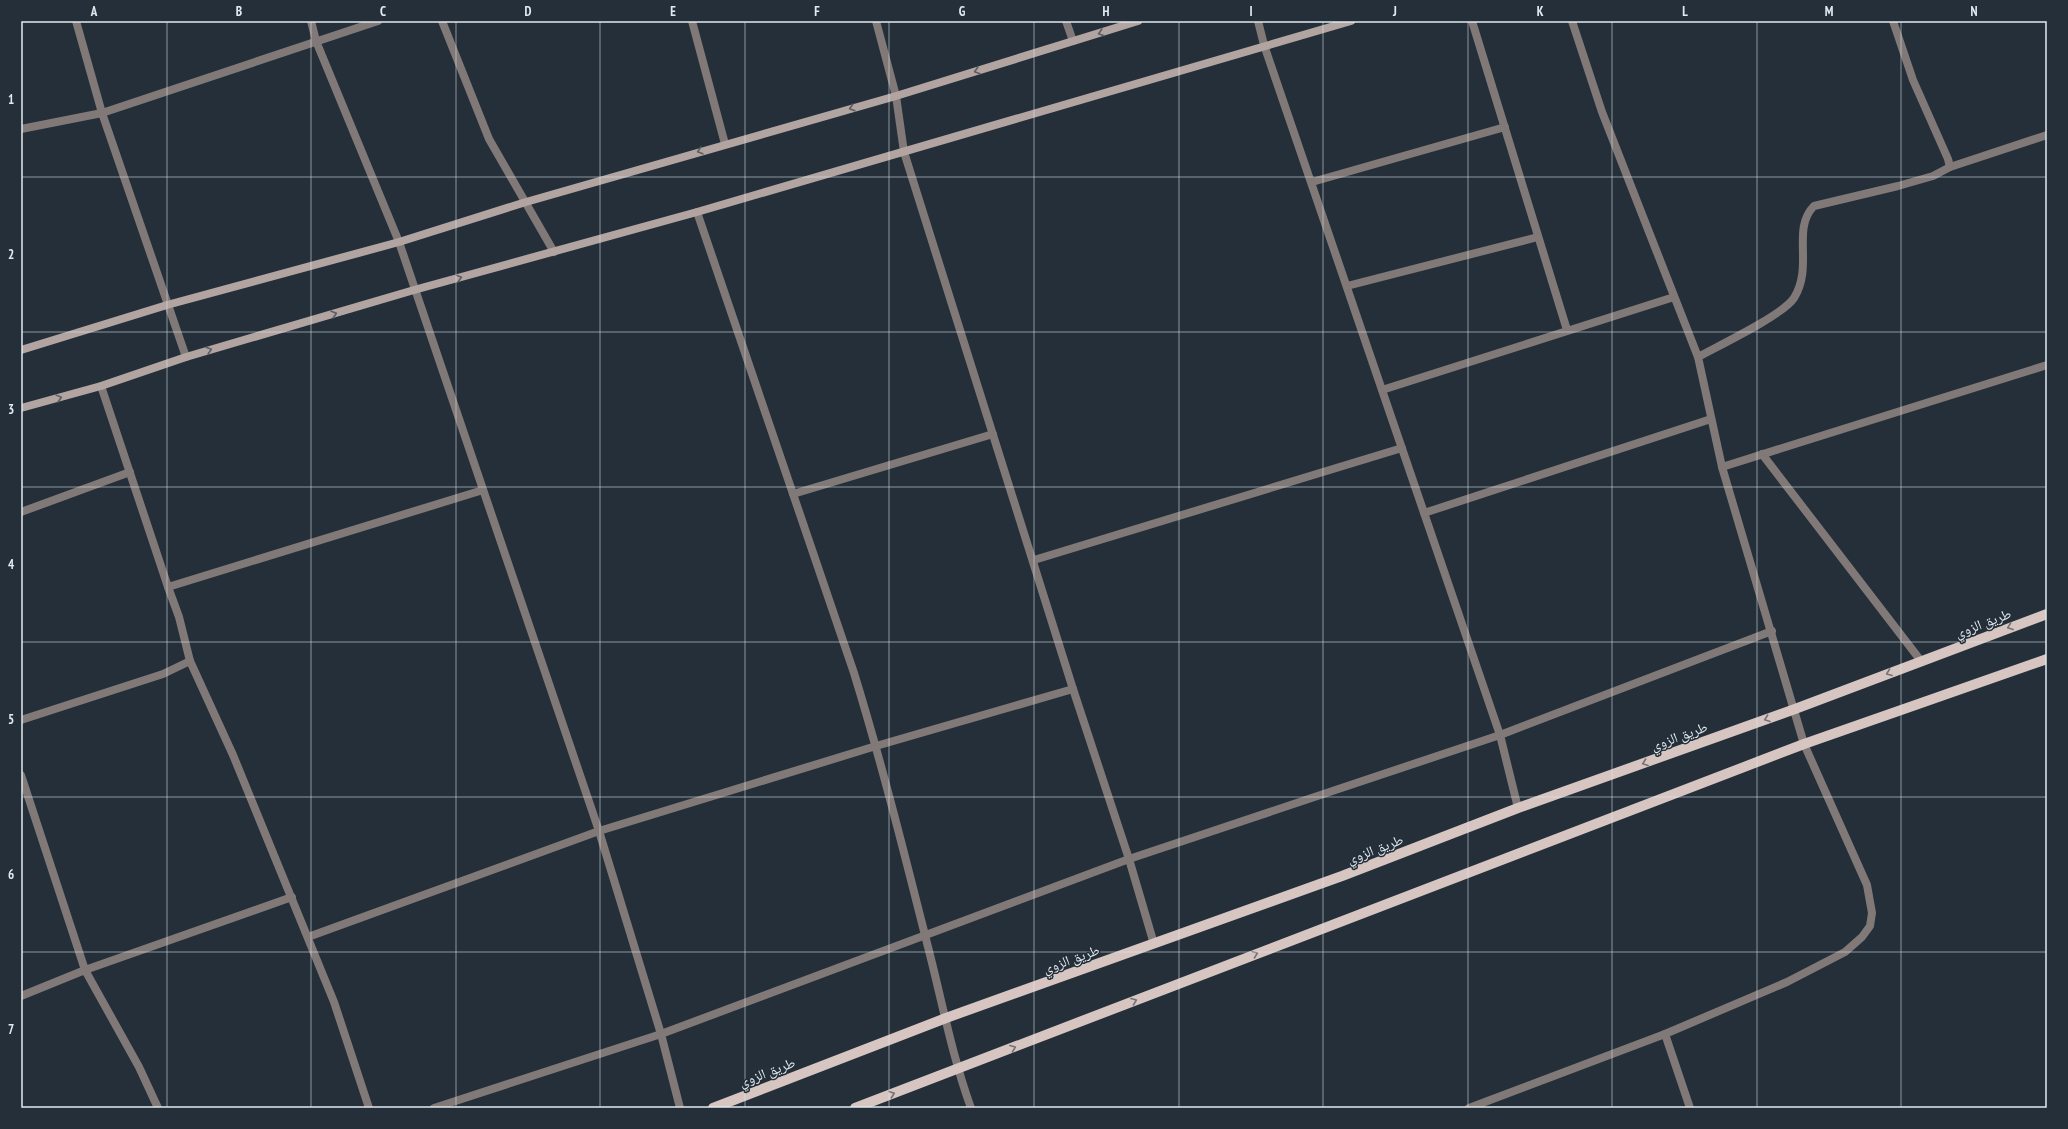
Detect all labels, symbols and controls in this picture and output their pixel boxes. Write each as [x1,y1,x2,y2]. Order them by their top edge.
text: A [90,3,98,20]
text: B [236,3,242,20]
text: C [380,3,386,20]
text: D [525,3,532,20]
text: E [670,3,676,20]
text: F [814,3,820,20]
text: G [959,3,966,20]
text: H [1103,3,1110,20]
text: I [1249,3,1253,20]
text: J [1392,3,1397,20]
text: K [1537,3,1544,20]
text: L [1682,3,1688,20]
text: M [1825,3,1834,20]
text: N [1970,3,1978,20]
one-way arrow [1098,28,1105,36]
one-way arrow [973,66,980,75]
text: 1 [8,91,14,108]
one-way arrow [849,103,856,112]
one-way arrow [697,146,704,155]
text: 2 [8,246,14,263]
one-way arrow [455,274,462,283]
one-way arrow [330,310,337,319]
one-way arrow [205,346,212,355]
one-way arrow [55,394,62,403]
text: 3 [8,401,14,418]
text: 4 [8,556,15,573]
street label: طريق الزوي [1952,604,2015,644]
one-way arrow [2007,623,2014,631]
one-way arrow [1885,669,1892,677]
text: 5 [8,711,14,728]
one-way arrow [1764,714,1771,723]
street label: طريق الزوي [1648,717,1711,757]
one-way arrow [1641,758,1648,766]
street label: طريق الزوي [1344,830,1407,870]
text: 6 [8,866,14,883]
street label: طريق الزوي [1040,940,1103,980]
one-way arrow [1252,951,1259,959]
one-way arrow [1131,998,1138,1006]
text: 7 [8,1021,14,1038]
one-way arrow [1010,1045,1017,1053]
street label: طريق الزوي [736,1053,799,1093]
one-way arrow [888,1091,895,1099]

